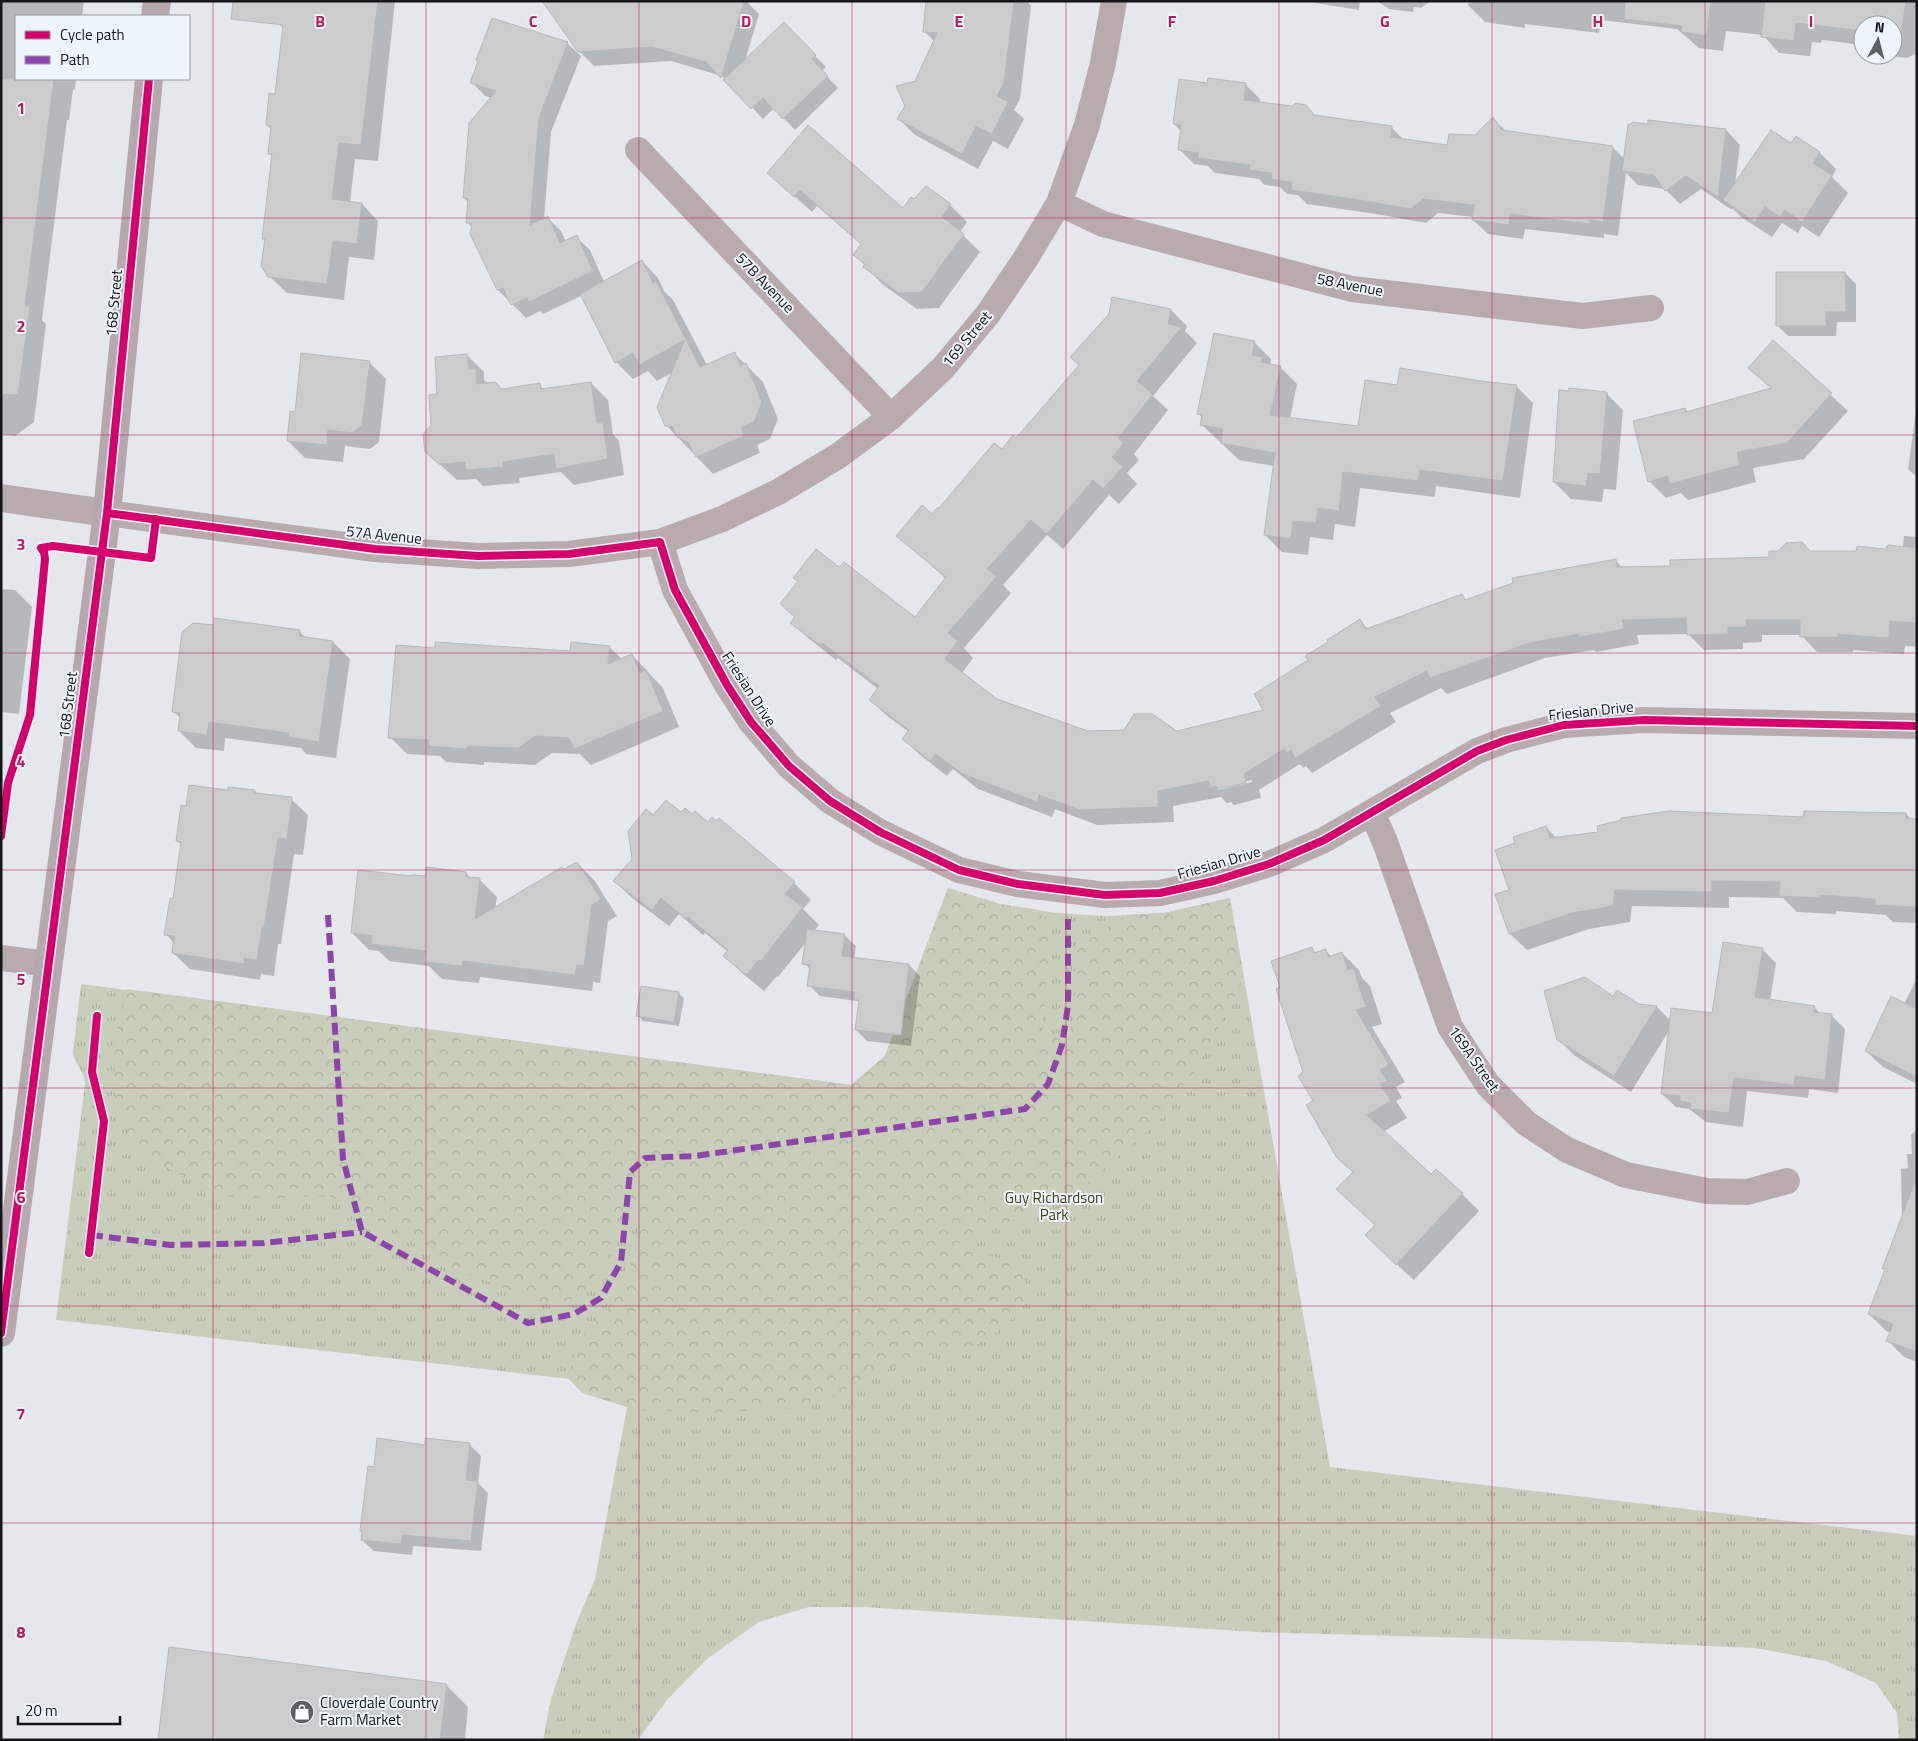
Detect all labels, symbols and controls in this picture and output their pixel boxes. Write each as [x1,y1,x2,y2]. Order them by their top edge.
text: B [315,9,325,33]
text: C [529,9,538,33]
text: D [741,9,751,33]
text: E [955,9,964,33]
text: F [1168,9,1177,33]
text: G [1380,9,1390,33]
text: H [1593,9,1603,33]
text: I [1809,9,1813,33]
legend [15,15,190,80]
north arrow [1853,15,1903,65]
text: N [1874,16,1886,38]
text: Cycle path [60,23,125,46]
text: Path [60,48,90,71]
text: 1 [17,96,25,120]
street label: 57B Avenue [731,247,800,318]
street label: 58 Avenue [1315,267,1385,302]
street label: 168 Street [99,268,128,337]
street label: 169 Street [936,305,997,372]
text: 2 [17,314,25,338]
street label: 57A Avenue [345,519,423,550]
text: 3 [17,532,25,556]
street label: Friesian Drive [716,647,782,731]
street label: 168 Street [52,669,83,740]
street label: Friesian Drive [1547,695,1635,726]
text: 4 [17,749,26,773]
street label: Friesian Drive [1175,840,1263,885]
text: 5 [17,967,26,991]
street label: 169A Street [1443,1021,1506,1097]
text: 6 [17,1185,26,1209]
park label: Guy Richardson Park [1005,1186,1103,1226]
text: 7 [17,1402,25,1426]
text: 8 [17,1620,26,1644]
place label: Cloverdale Country Farm Market [320,1691,438,1731]
scale bar [18,1694,120,1726]
text: 20 m [25,1699,58,1722]
shop icon: Cloverdale Country Farm Market [289,1699,315,1725]

